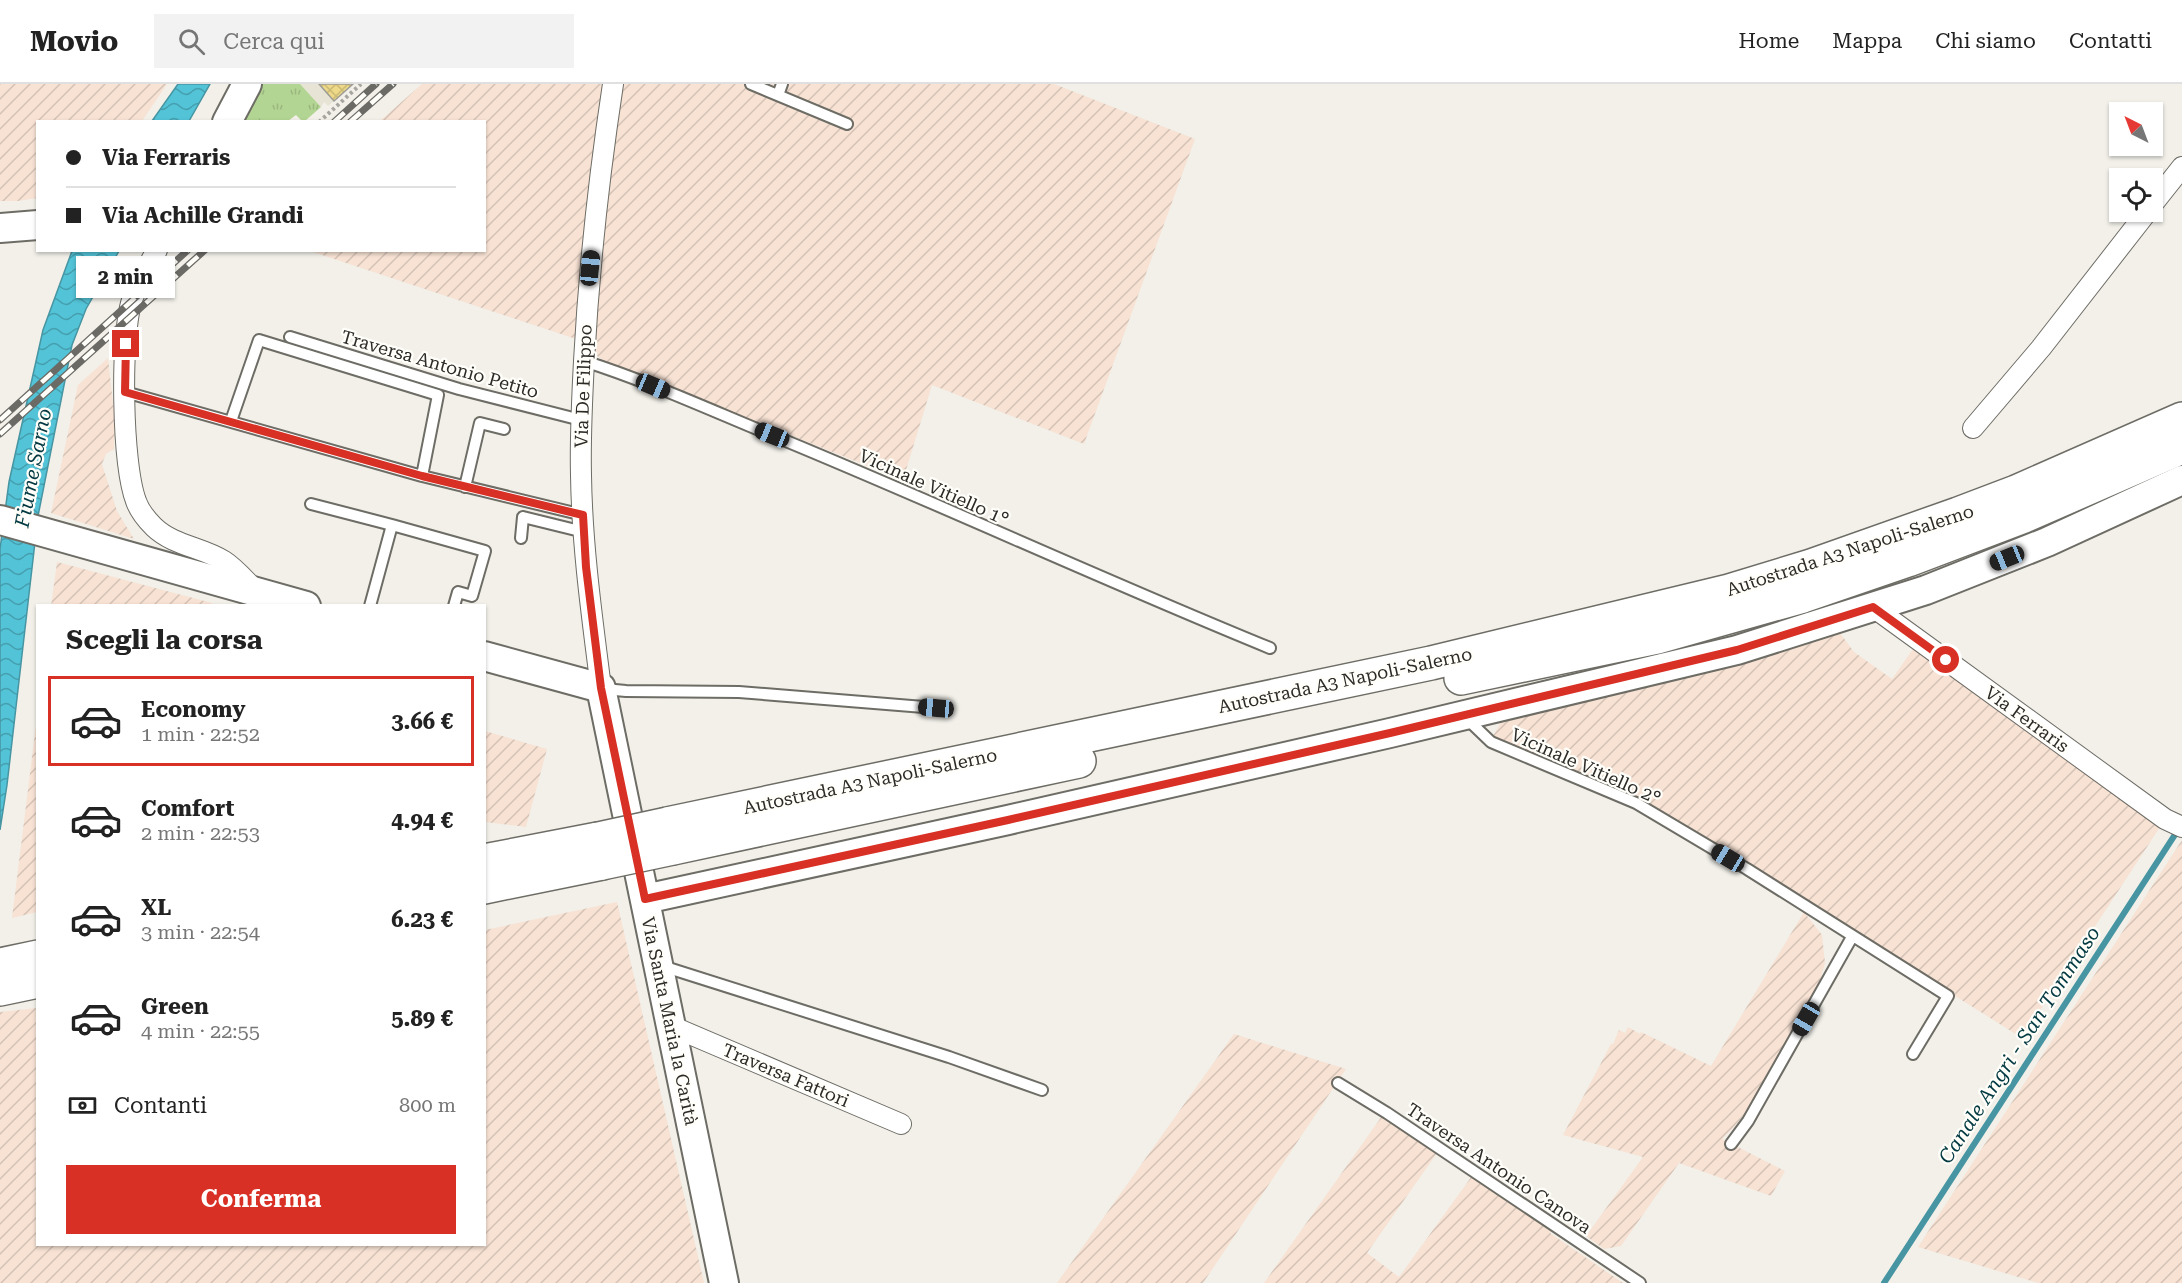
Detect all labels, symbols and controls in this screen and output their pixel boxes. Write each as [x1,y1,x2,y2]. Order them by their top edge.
search box [154,14,574,68]
text: Movio [30,25,118,58]
icon: search [175,25,208,58]
text: Cerca qui [223,29,325,54]
text: Home [1738,29,1799,53]
text: Mappa [1832,29,1902,53]
text: Chi siamo [1935,29,2036,53]
text: Contatti [2069,29,2152,53]
north arrow [2109,102,2163,156]
map controls [2109,102,2163,222]
text: Via Ferraris [102,145,230,170]
button: locate [2109,168,2163,222]
text: Via Achille Grandi [102,203,304,228]
car [579,249,601,287]
callout: 2 min [76,257,176,299]
text: 2 min [98,265,153,289]
street label: Via De Filippo [570,324,596,448]
street label: Traversa Antonio Petito [339,326,541,402]
route end [112,330,139,357]
car [633,371,673,401]
water label: Fiume Sarno [10,407,56,530]
car [752,420,792,450]
street label: Vicinale Vitiello 1° [856,445,1012,529]
street label: Autostrada A3 Napoli-Salerno [1724,500,1976,600]
car [1987,543,2027,573]
text: Scegli la corsa [66,624,263,656]
street label: Autostrada A3 Napoli-Salerno [1216,643,1474,717]
route start [1932,646,1959,673]
street label: Via Ferraris [1981,682,2073,756]
icon: car [69,694,123,748]
text: Economy [141,697,245,722]
car [917,697,955,719]
text: 3.66 € [391,709,453,734]
text: 1 min · 22:52 [141,722,260,746]
street label: Vicinale Vitiello 2° [1508,724,1664,808]
street label: Autostrada A3 Napoli-Salerno [741,744,999,818]
icon: car [69,793,123,847]
text: Comfort [141,796,234,821]
text: 4.94 € [391,808,453,833]
text: 2 min · 22:53 [141,821,260,845]
car [1708,841,1748,875]
icon: car [69,892,123,946]
text: XL [141,895,171,920]
text: 6.23 € [391,907,453,932]
street label: Via Santa Maria la Carità [638,915,702,1127]
text: 3 min · 22:54 [141,920,260,944]
water label: Canale Angri - San Tommaso [1933,922,2105,1168]
icon: car [69,991,123,1045]
text: Green [141,994,209,1019]
car [1789,999,1823,1039]
text: 5.89 € [391,1006,453,1031]
text: 4 min · 22:55 [141,1019,260,1043]
street label: Traversa Fattori [719,1039,853,1111]
icon: cash [66,1089,99,1122]
text: Contanti [114,1093,207,1118]
text: 800 m [399,1093,456,1117]
street label: Traversa Antonio Canova [1403,1098,1595,1238]
button: Conferma [66,1165,456,1234]

